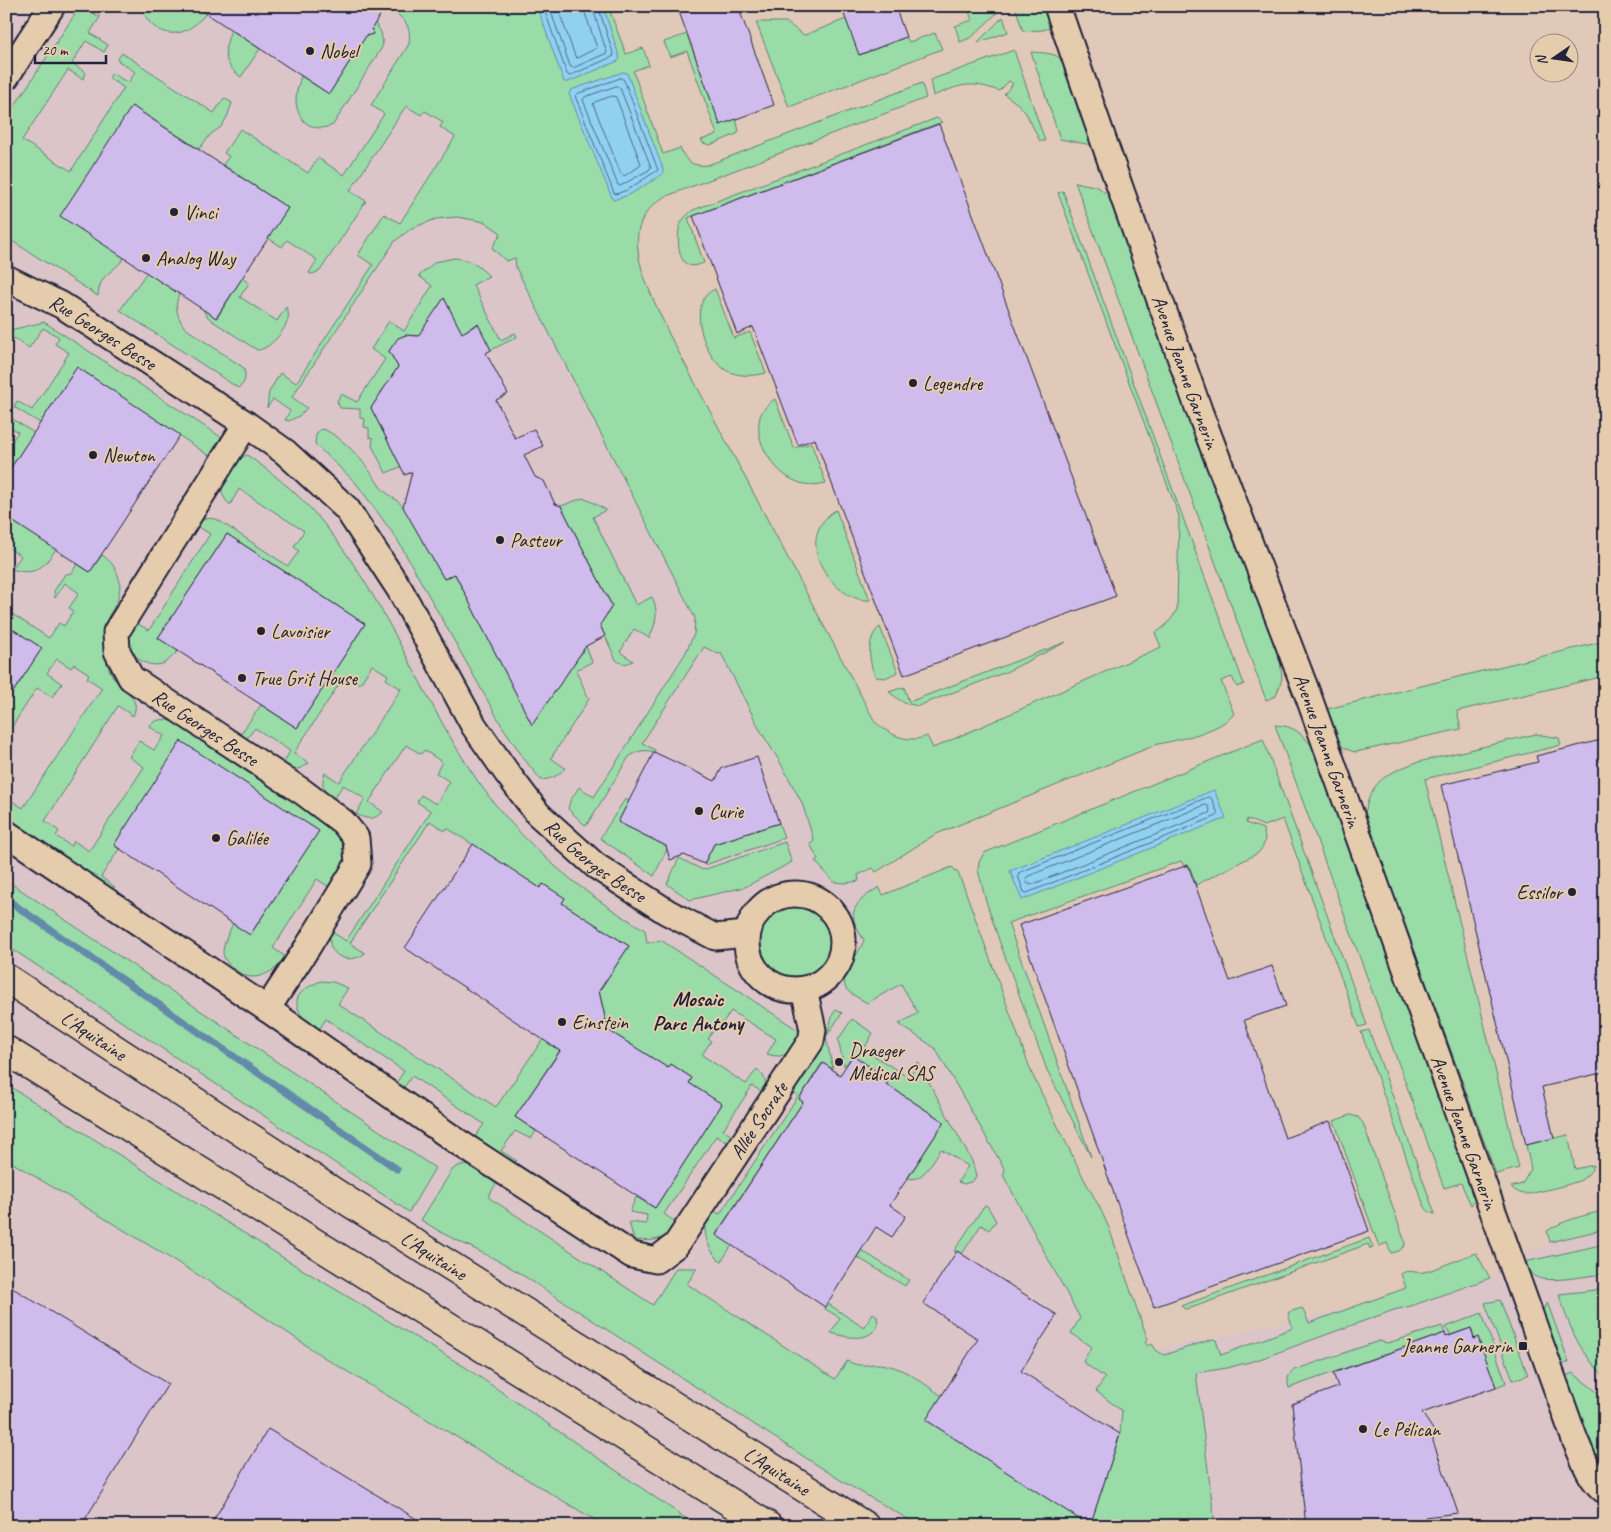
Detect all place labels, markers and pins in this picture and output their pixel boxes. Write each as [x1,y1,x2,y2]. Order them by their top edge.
place label: Nobel [320,39,361,64]
marker: Nobel [304,45,316,57]
place label: Vinci [184,200,220,225]
marker: Vinci [168,206,180,218]
place label: Analog Way [156,246,238,271]
marker: Analog Way [140,252,152,264]
place label: Legendre [923,371,984,396]
marker: Legendre [907,377,919,389]
place label: Newton [103,443,156,468]
marker: Newton [87,449,99,461]
place label: Pasteur [510,528,564,553]
marker: Pasteur [494,534,506,546]
place label: Lavoisier [271,619,331,644]
marker: Lavoisier [255,625,267,637]
place label: True Grit House [252,666,358,691]
marker: True Grit House [236,672,248,684]
place label: Curie [709,799,745,824]
marker: Curie [693,805,705,817]
place label: Galilée [226,826,269,851]
marker: Galilée [210,832,222,844]
place label: Essilor [1516,880,1564,905]
marker: Essilor [1566,886,1578,898]
place label: Einstein [572,1010,629,1035]
marker: Einstein [556,1016,568,1028]
place label: Draeger Médical SAS [849,1038,936,1086]
marker: Draeger Médical SAS [833,1056,845,1068]
place label: Jeanne Garnerin [1401,1334,1514,1359]
marker: Jeanne Garnerin [1517,1340,1529,1352]
place label: Le Pélican [1373,1417,1441,1442]
marker: Le Pélican [1357,1423,1369,1435]

